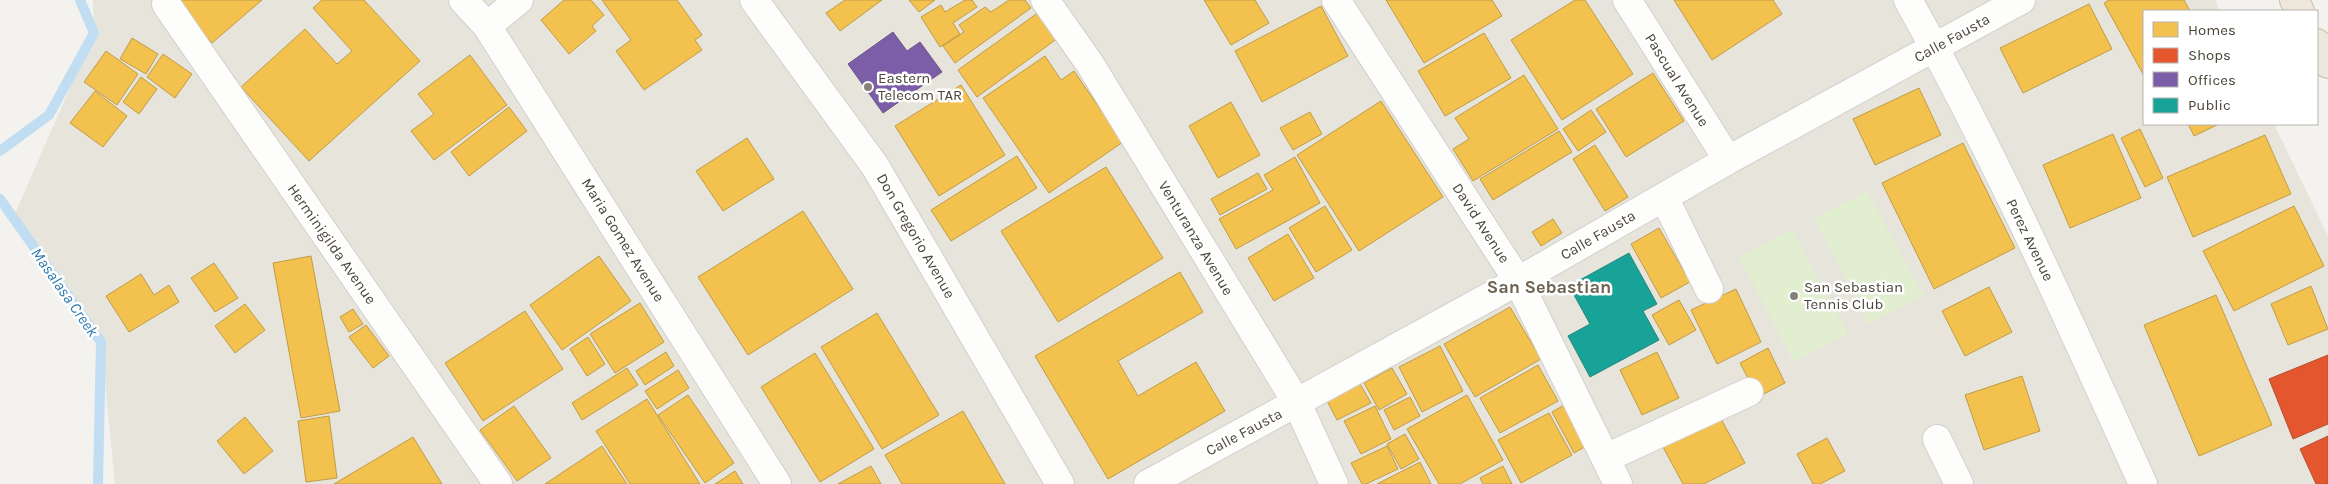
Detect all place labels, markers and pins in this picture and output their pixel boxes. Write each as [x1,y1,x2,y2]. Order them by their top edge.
place label: Eastern Telecom TAR [878,69,962,104]
marker: Eastern Telecom TAR [862,81,874,93]
place label: San Sebastian Tennis Club [1804,278,1903,313]
marker: San Sebastian Tennis Club [1788,290,1800,302]

